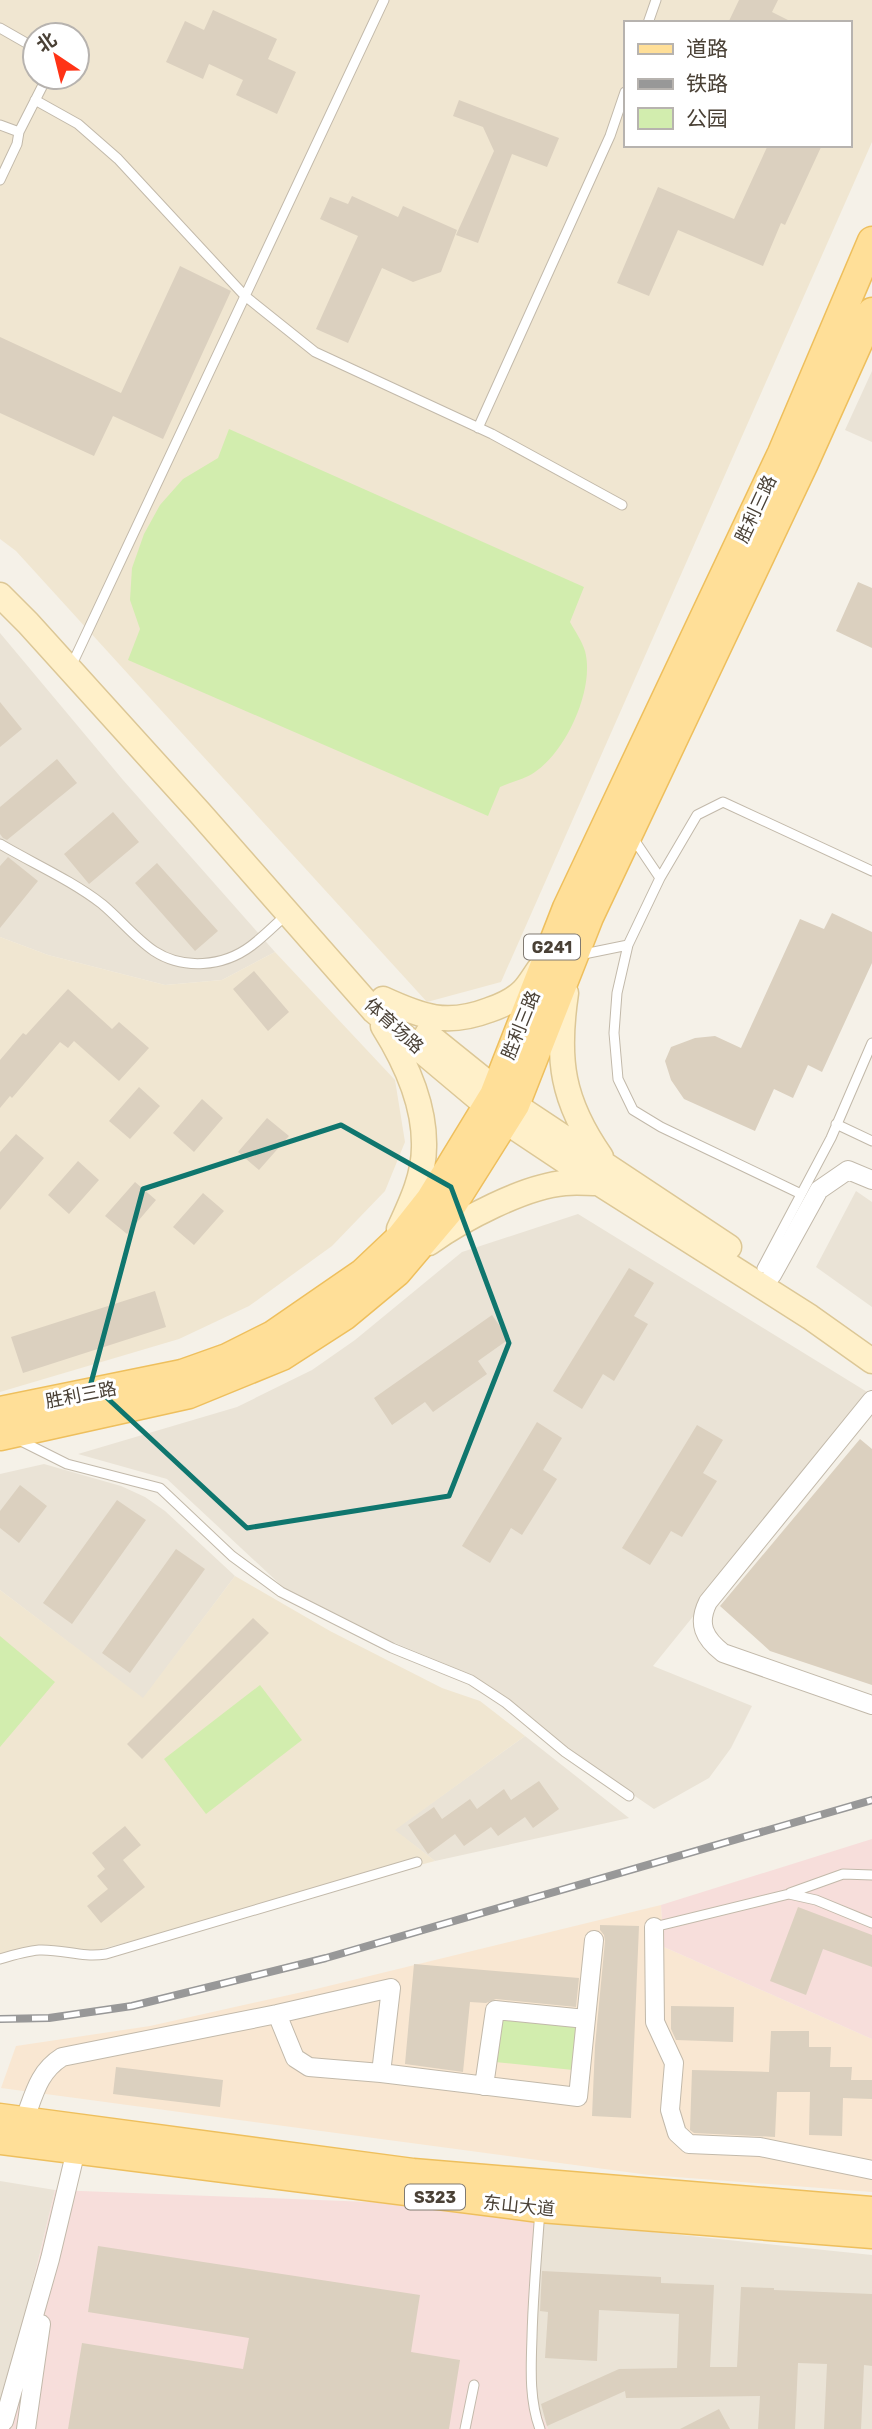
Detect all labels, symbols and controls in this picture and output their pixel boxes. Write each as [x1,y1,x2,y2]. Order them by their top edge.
north arrow [21,21,91,91]
legend [624,21,851,147]
text: 北 [32,28,61,57]
text: 道路 [686,36,728,61]
text: 铁路 [686,71,728,96]
text: 公园 [686,106,728,131]
street label: 胜利三路 [731,472,781,546]
road number: G241 [524,934,580,959]
street label: 胜利三路 [497,988,545,1062]
street label: 体育场路 [360,994,428,1058]
street label: 胜利三路 [44,1377,118,1413]
road number: S323 [405,2184,465,2210]
street label: 东山大道 [482,2191,556,2221]

